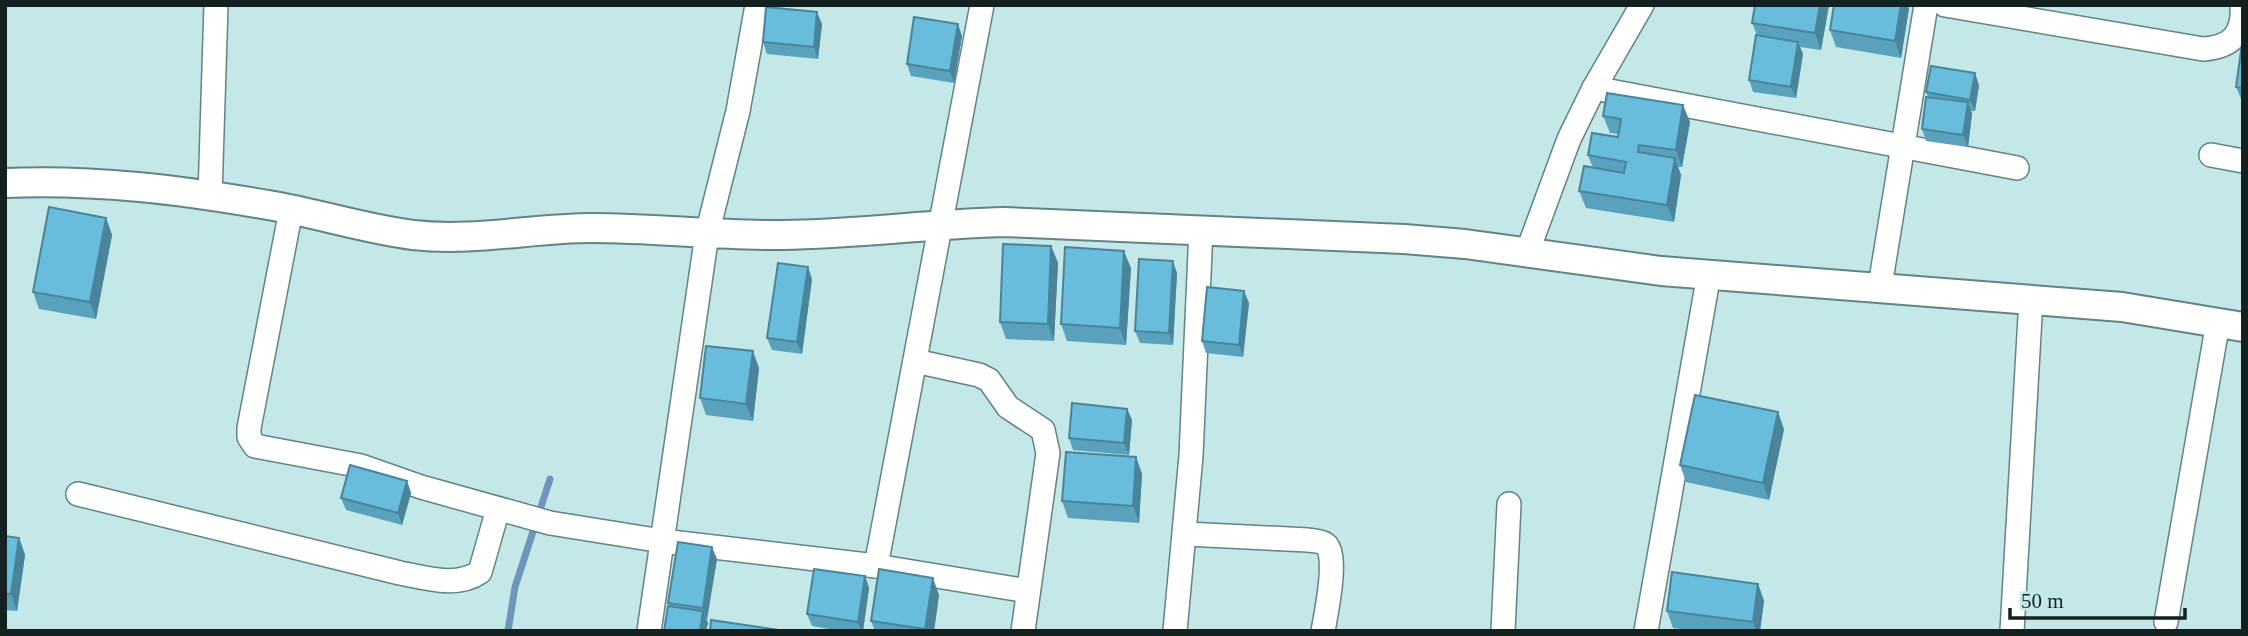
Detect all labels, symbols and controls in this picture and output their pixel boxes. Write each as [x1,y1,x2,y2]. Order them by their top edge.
scale bar [2010,576,2185,620]
text: 50 m [2021,589,2064,613]

